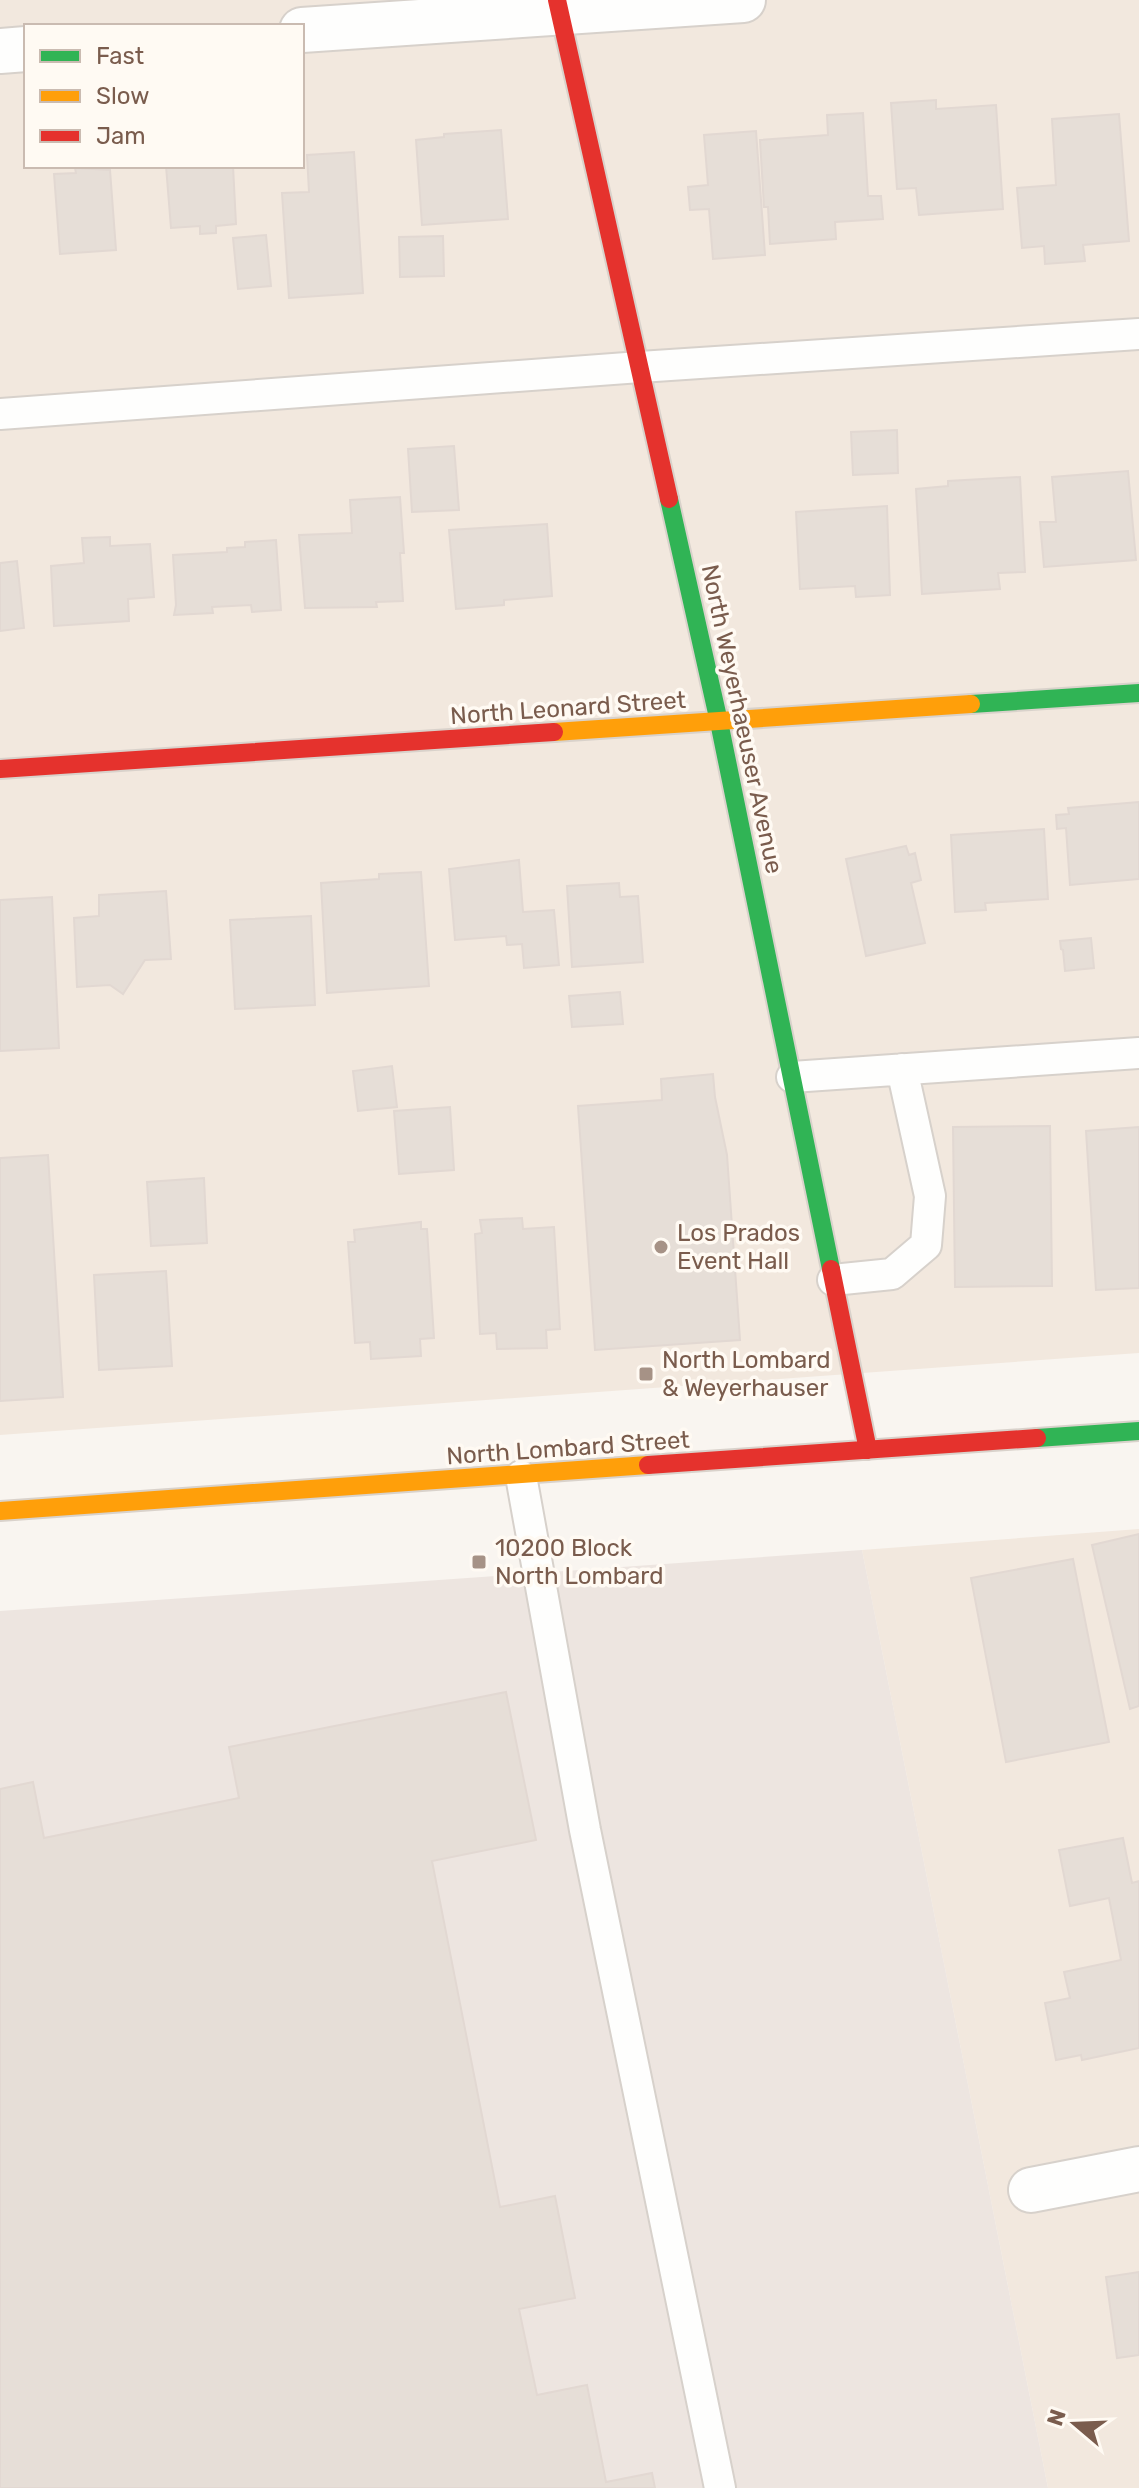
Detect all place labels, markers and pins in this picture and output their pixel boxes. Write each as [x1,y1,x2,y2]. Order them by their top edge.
place label: Los Prados Event Hall [677,1219,800,1275]
marker: Los Prados Event Hall [652,1238,670,1256]
place label: North Lombard & Weyerhauser [662,1346,831,1402]
marker: North Lombard & Weyerhauser [637,1365,655,1383]
place label: 10200 Block North Lombard [495,1534,664,1590]
marker: 10200 Block North Lombard [470,1553,488,1571]

